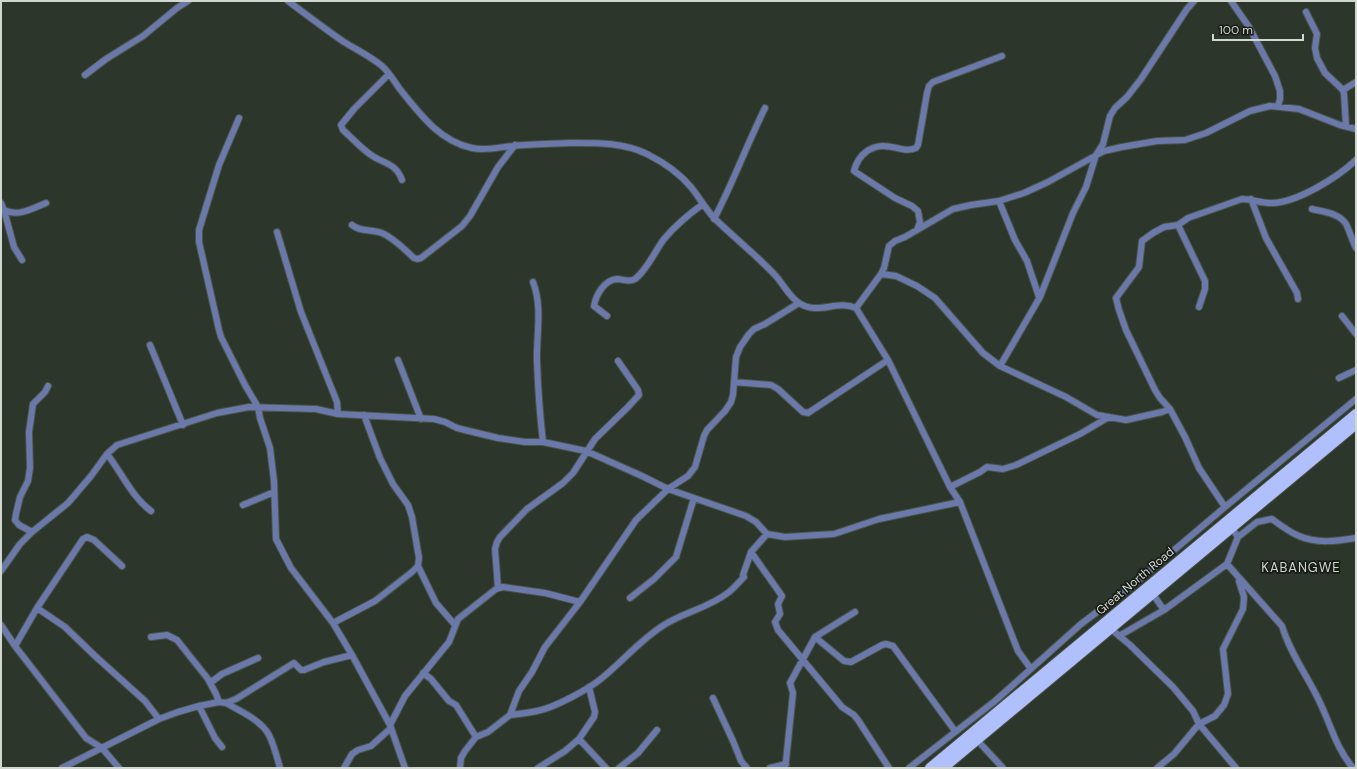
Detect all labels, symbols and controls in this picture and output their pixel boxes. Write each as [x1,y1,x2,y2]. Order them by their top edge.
scale bar [1213,16,1303,42]
text: 100 m [1219,22,1253,38]
street label: Great North Road [1093,544,1177,618]
district label: KABANGWE [1261,559,1341,576]

